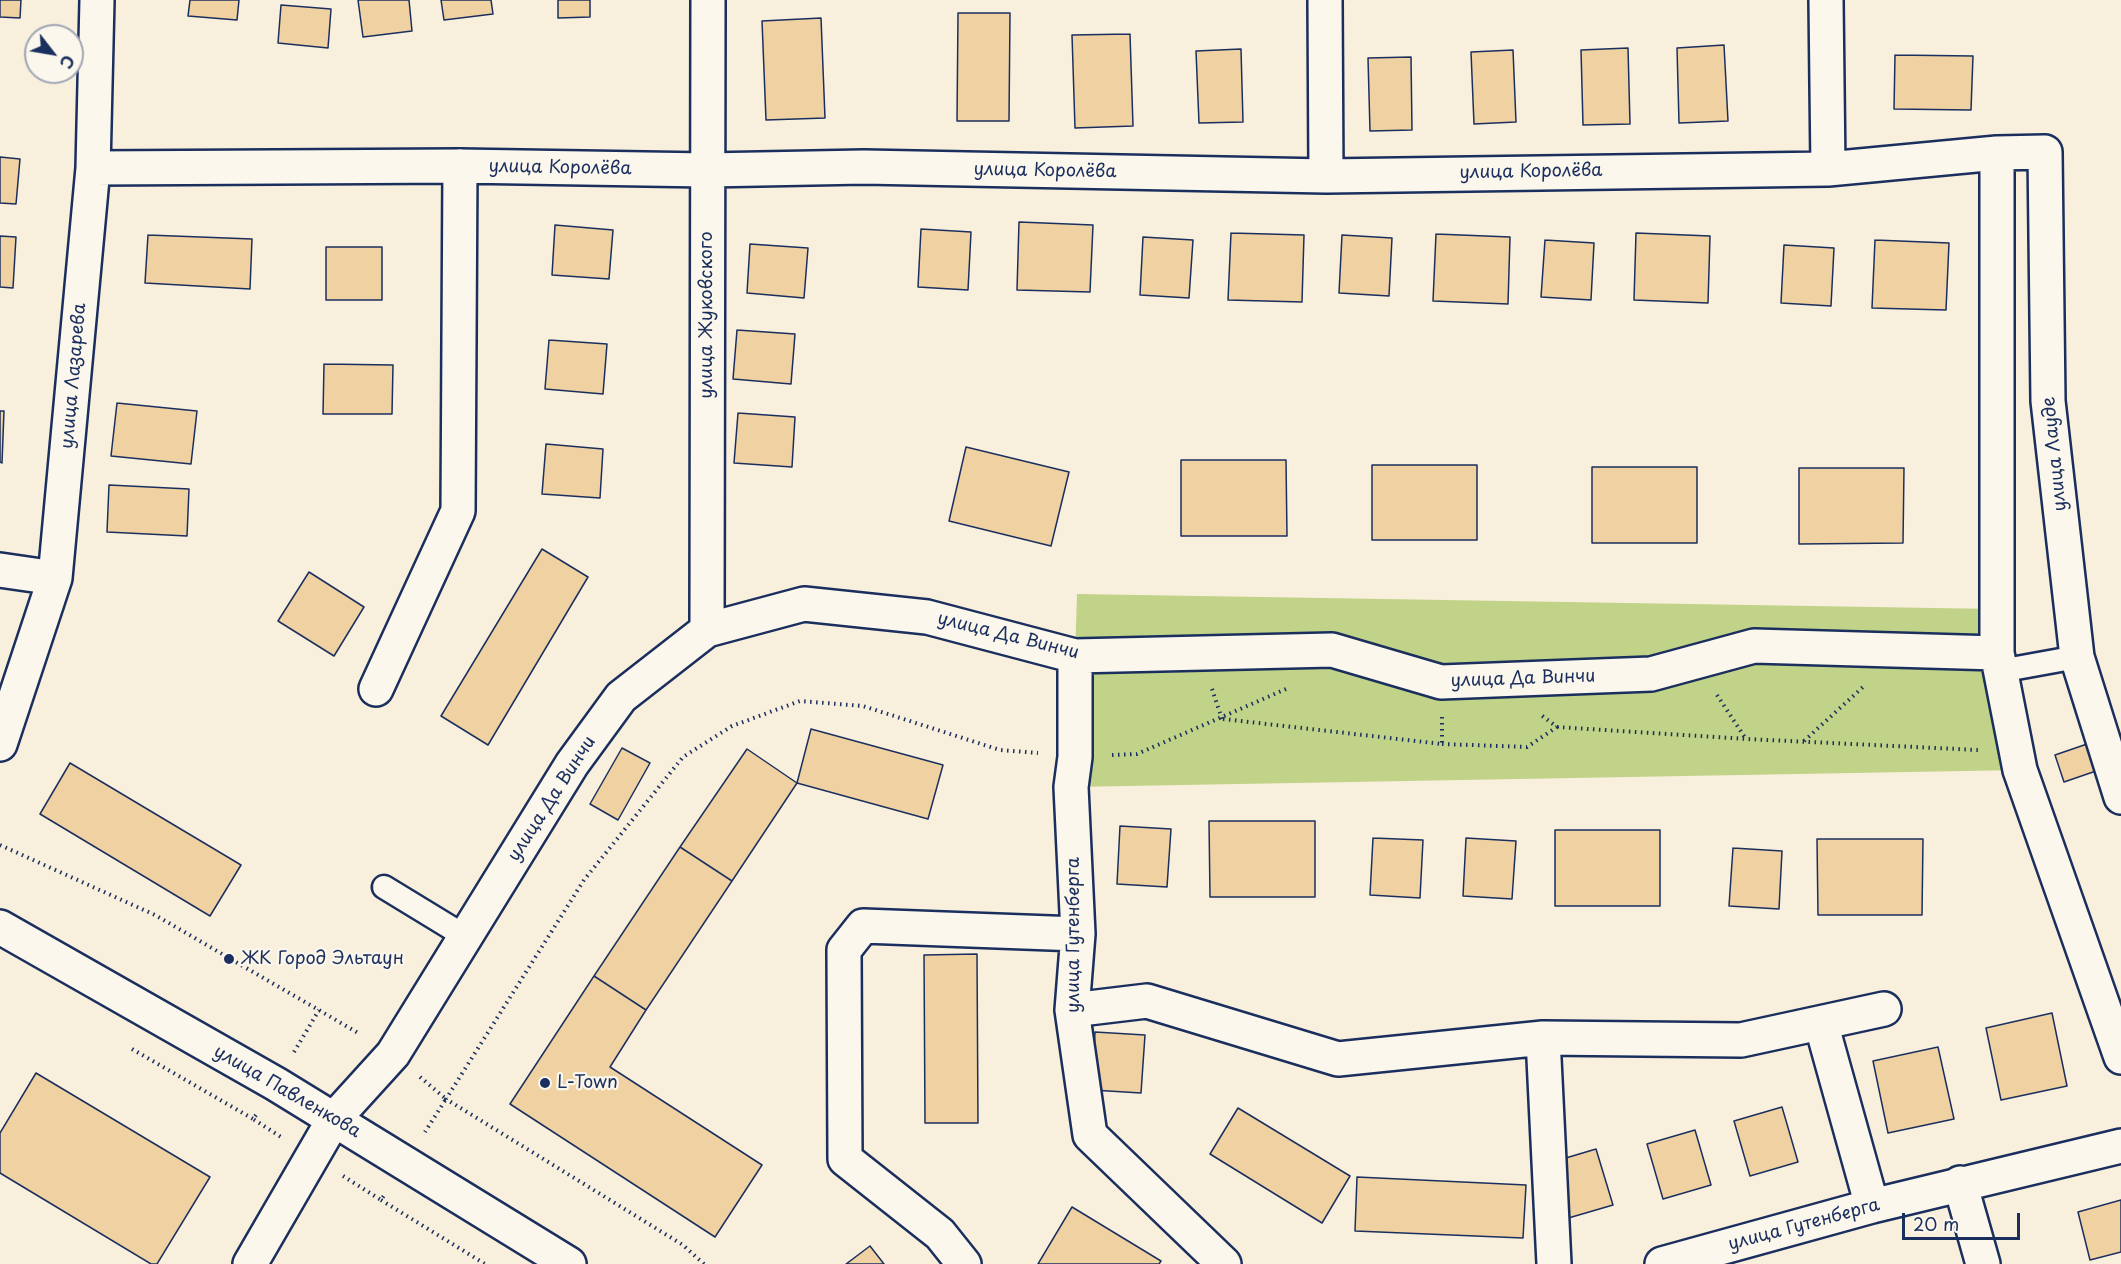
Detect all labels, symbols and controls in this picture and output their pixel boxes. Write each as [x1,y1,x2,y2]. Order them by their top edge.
north arrow [24,24,84,84]
text: С [54,51,81,74]
street label: улица Королёва [488,156,632,180]
street label: улица Королёва [973,159,1117,183]
street label: улица Королёва [1459,160,1603,184]
street label: улица Жуковского [696,231,718,399]
street label: улица Лазарева [57,302,91,450]
street label: улица Лауде [2038,396,2072,512]
street label: улица Да Винчи [935,608,1081,664]
street label: улица Да Винчи [1450,666,1596,692]
street label: улица Да Винчи [504,732,600,866]
street label: улица Гутенберга [1063,857,1085,1013]
place label: ЖК Город Эльтаун [241,948,404,970]
marker: ЖК Город Эльтаун [222,952,236,966]
street label: улица Павленкова [210,1041,364,1143]
place label: L-Town [557,1072,618,1094]
marker: L-Town [538,1076,552,1090]
street label: улица Гутенберга [1726,1194,1882,1256]
scale bar [1905,1201,2024,1239]
text: 20 m [1913,1210,1959,1237]

